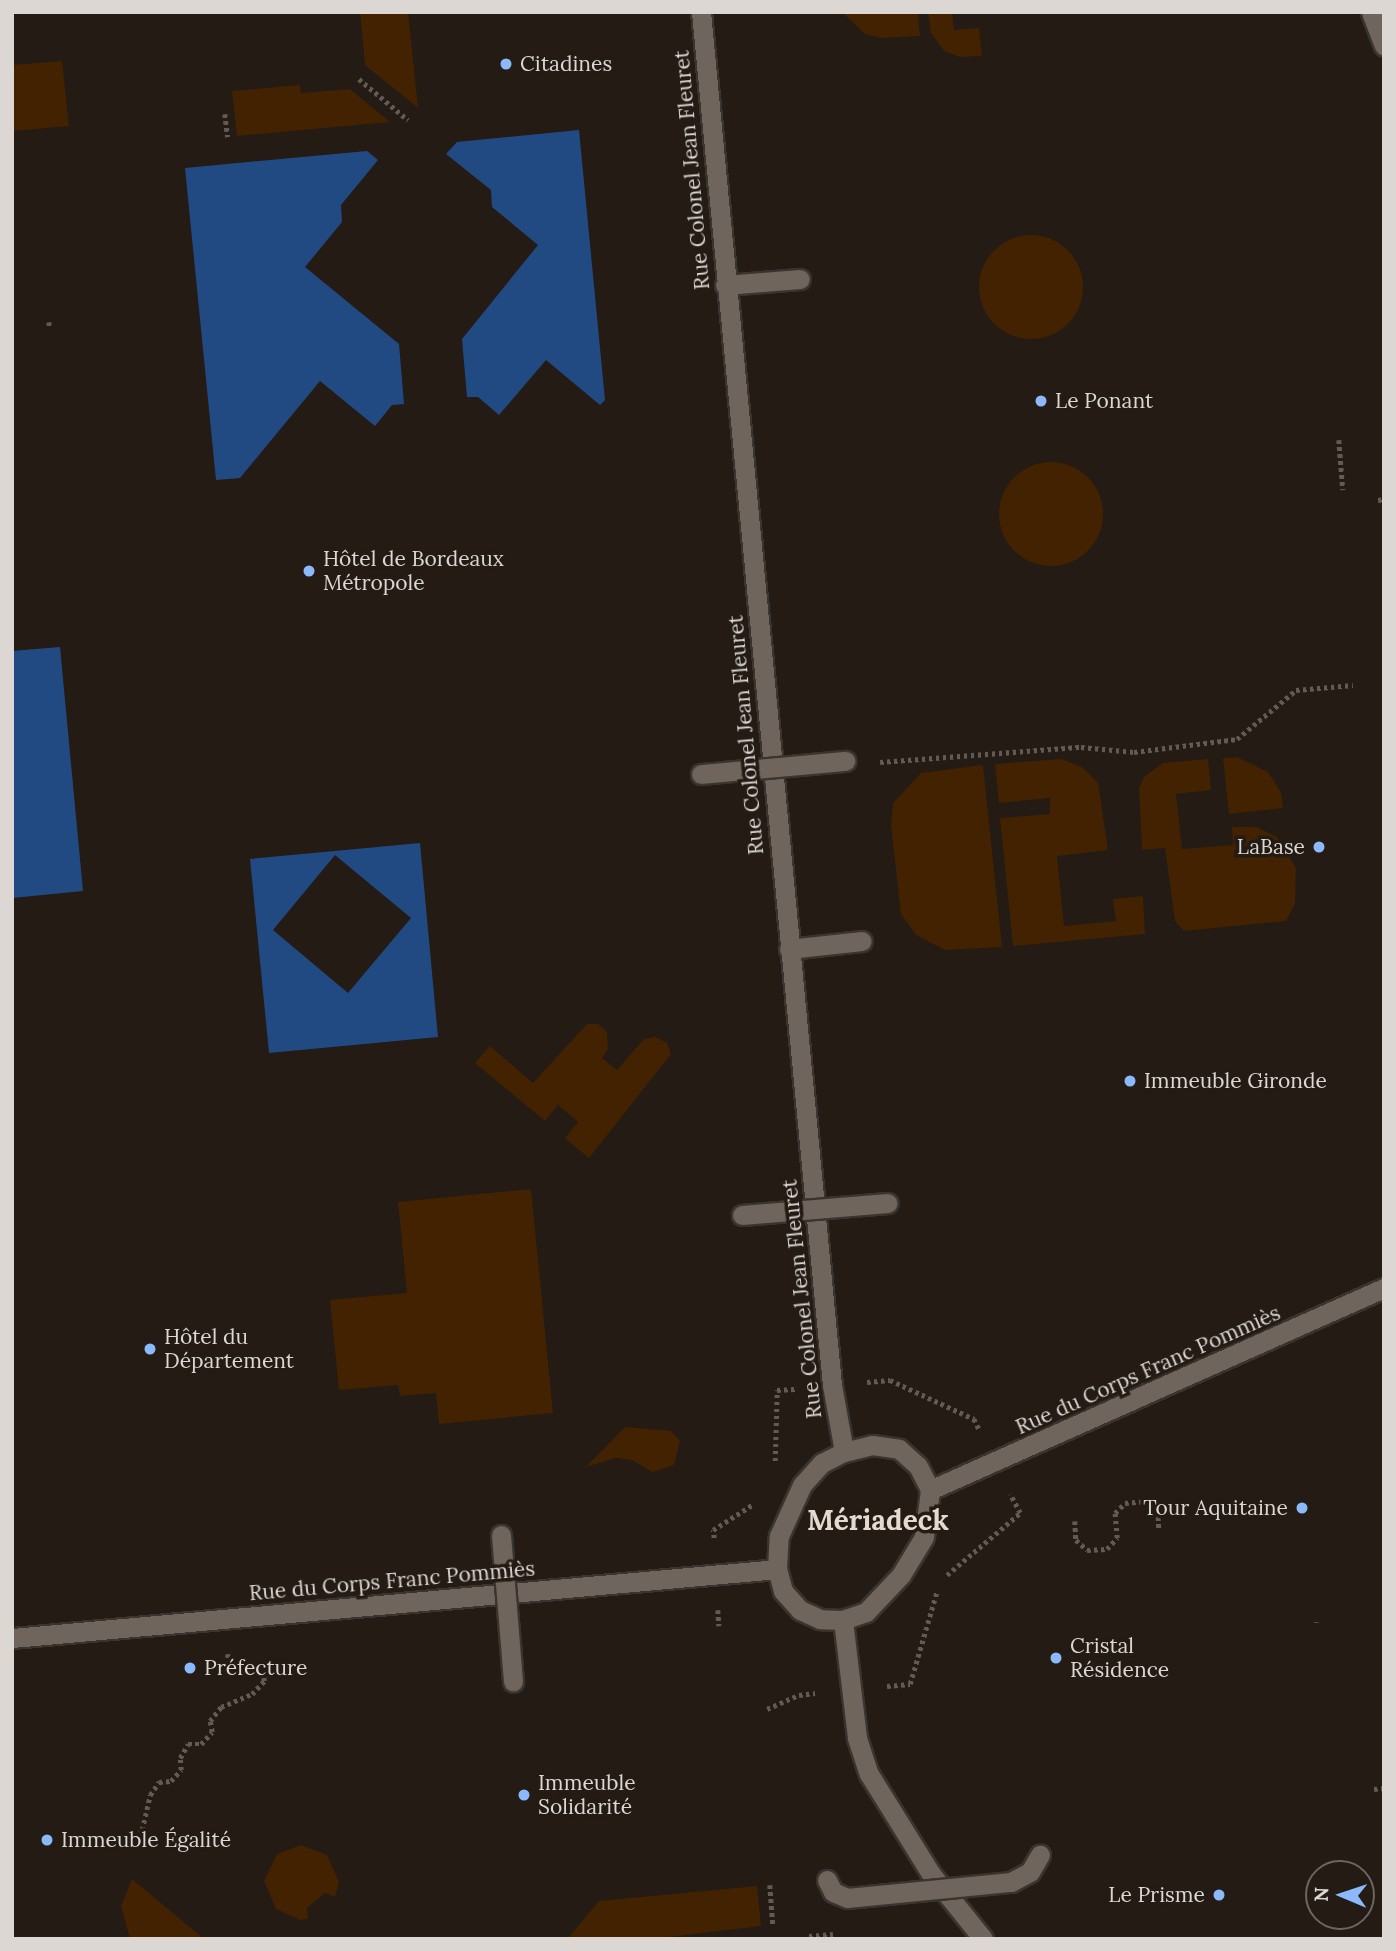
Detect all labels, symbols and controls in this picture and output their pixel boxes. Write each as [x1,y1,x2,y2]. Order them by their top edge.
street label: Rue Colonel Jean Fleuret [669,49,715,291]
place label: Citadines [520,51,612,77]
marker: Citadines [498,56,514,72]
place label: Le Ponant [1055,388,1153,414]
marker: Le Ponant [1033,393,1049,409]
place label: Hôtel de Bordeaux Métropole [323,546,504,596]
marker: Hôtel de Bordeaux Métropole [301,563,317,579]
street label: Rue Colonel Jean Fleuret [723,614,769,856]
place label: LaBase [1237,834,1305,860]
marker: LaBase [1311,839,1327,855]
place label: Immeuble Gironde [1144,1068,1327,1094]
marker: Immeuble Gironde [1122,1073,1138,1089]
street label: Rue Colonel Jean Fleuret [777,1178,827,1420]
street label: Rue du Corps Franc Pommiès [1012,1300,1284,1440]
place label: Hôtel du Département [164,1324,294,1374]
marker: Hôtel du Département [142,1341,158,1357]
place label: Tour Aquitaine [1143,1495,1288,1521]
marker: Tour Aquitaine [1294,1500,1310,1516]
district label: Mériadeck [807,1503,949,1537]
street label: Rue du Corps Franc Pommiès [248,1556,536,1606]
place label: Cristal Résidence [1070,1633,1169,1683]
marker: Cristal Résidence [1048,1650,1064,1666]
place label: Préfecture [204,1655,307,1681]
marker: Préfecture [182,1660,198,1676]
place label: Immeuble Solidarité [538,1770,636,1820]
marker: Immeuble Solidarité [516,1787,532,1803]
place label: Immeuble Égalité [61,1827,231,1853]
marker: Immeuble Égalité [39,1832,55,1848]
north arrow [1305,1860,1375,1930]
place label: Le Prisme [1108,1882,1205,1908]
marker: Le Prisme [1211,1887,1227,1903]
text: N [1309,1887,1333,1902]

